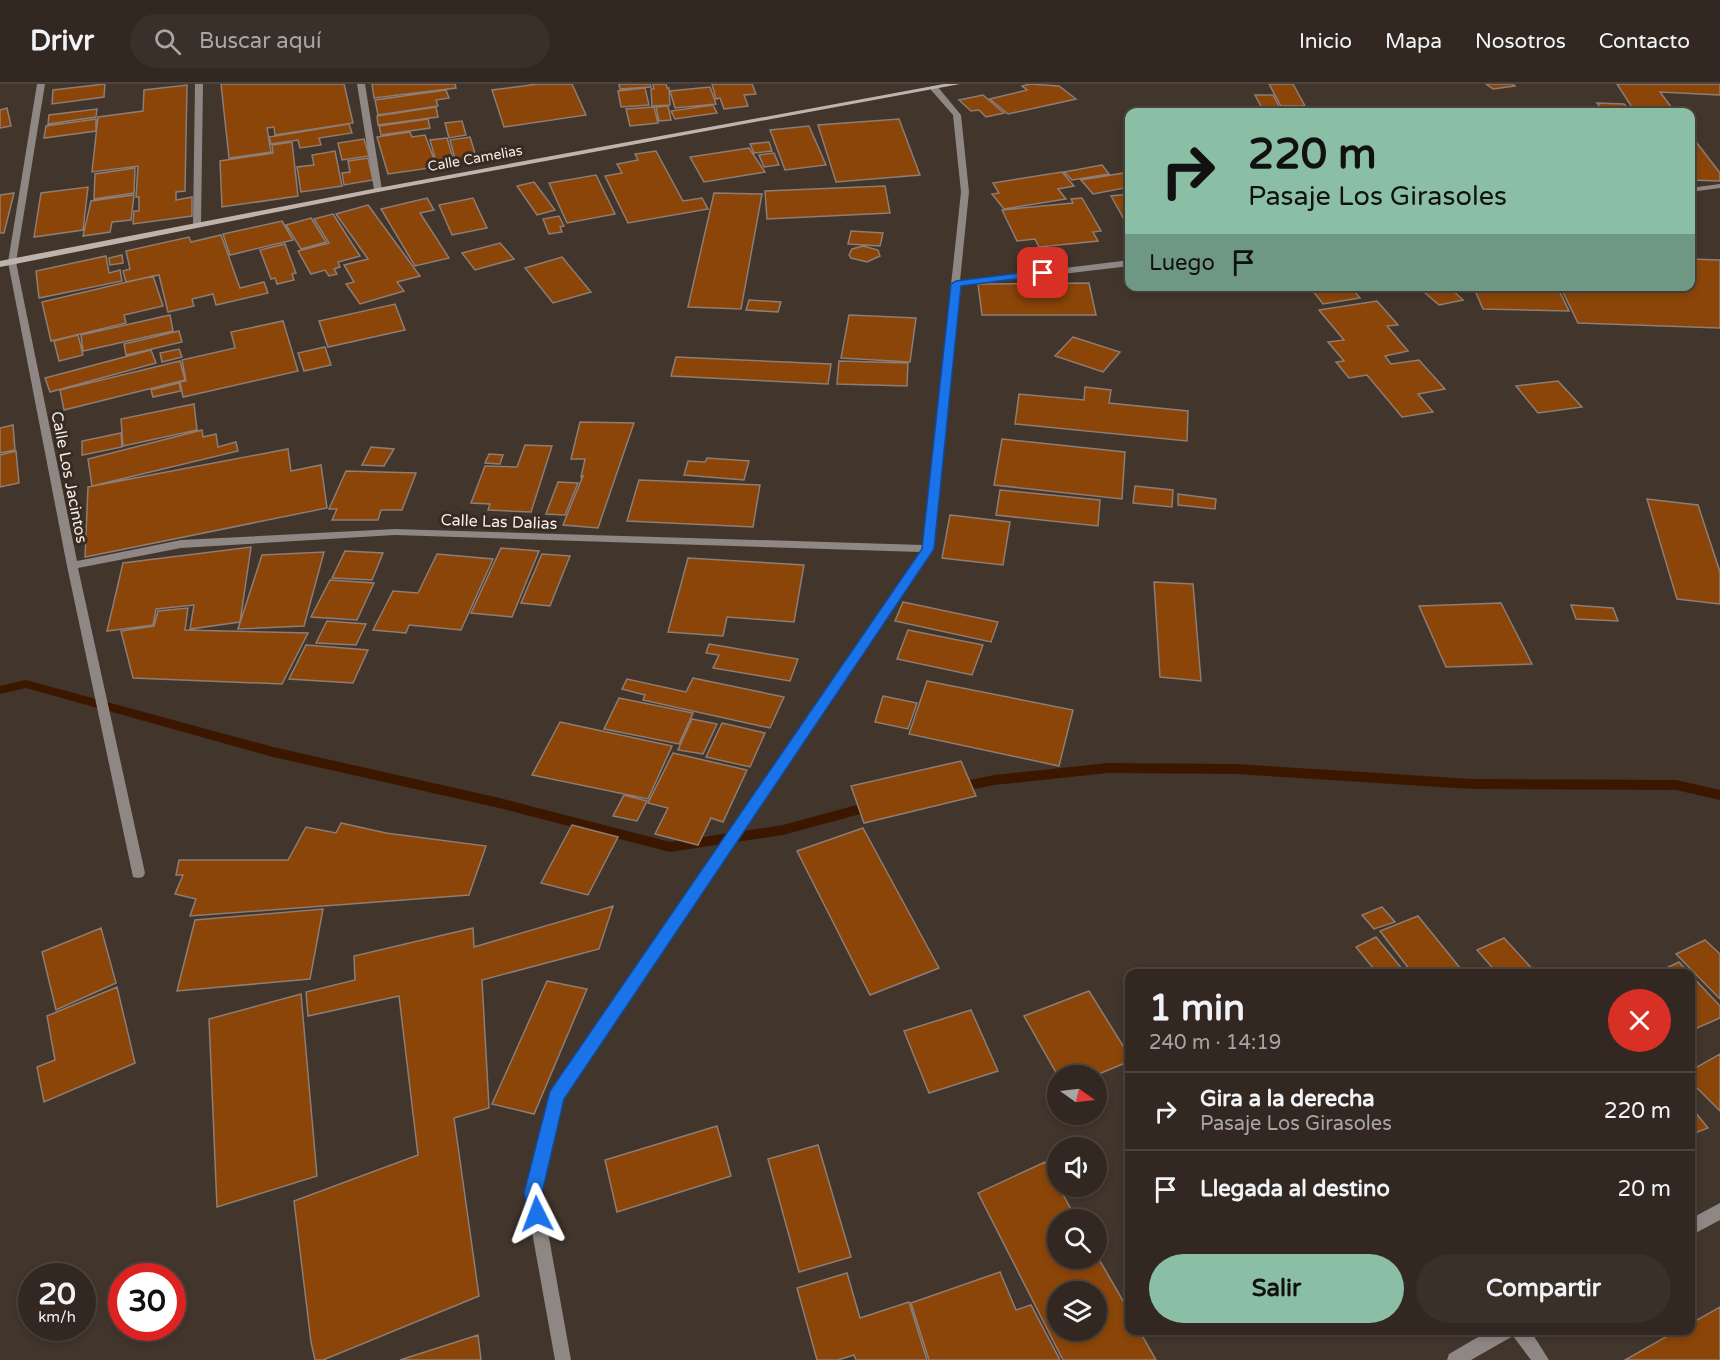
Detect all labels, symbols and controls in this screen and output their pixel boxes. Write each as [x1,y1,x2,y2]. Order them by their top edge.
search box [130,14,550,68]
text: Drivr [30,24,94,58]
icon: search [151,25,184,58]
text: Buscar aquí [199,28,321,54]
text: Inicio [1299,29,1352,54]
text: Mapa [1385,29,1442,54]
text: Nosotros [1475,29,1566,54]
text: Contacto [1599,29,1690,54]
text: 220 m [1248,129,1377,180]
icon: right [1149,132,1227,210]
street label: Calle Camelias [426,142,524,175]
text: Pasaje Los Girasoles [1248,180,1507,213]
icon: arrive [1227,246,1260,279]
pin [1017,247,1068,298]
text: Luego [1149,250,1215,276]
icon: arrive [1026,256,1059,289]
street label: Calle Los Jacintos [46,410,92,545]
street label: Calle Las Dalias [440,510,558,534]
text: 1 min [1149,987,1245,1030]
button: close [1608,989,1671,1052]
text: 240 m · 14:19 [1149,1031,1281,1055]
north arrow [1047,1065,1107,1125]
map controls [1047,1065,1107,1341]
text: Gira a la derecha [1200,1086,1375,1112]
icon: right [1149,1095,1182,1128]
text: 220 m [1604,1098,1671,1124]
text: Pasaje Los Girasoles [1200,1112,1392,1136]
button: sound [1047,1137,1107,1197]
icon: arrive [1149,1173,1182,1206]
text: Llegada al destino [1200,1176,1390,1202]
text: 20 m [1617,1176,1671,1202]
position arrow [505,1182,569,1246]
button: search [1047,1209,1107,1269]
button: Salir [1149,1254,1404,1323]
button: Compartir [1416,1254,1671,1323]
speed limit sign: 30 [108,1263,186,1341]
text: 20 [38,1276,76,1313]
button: layers [1047,1281,1107,1341]
text: km/h [38,1308,76,1326]

